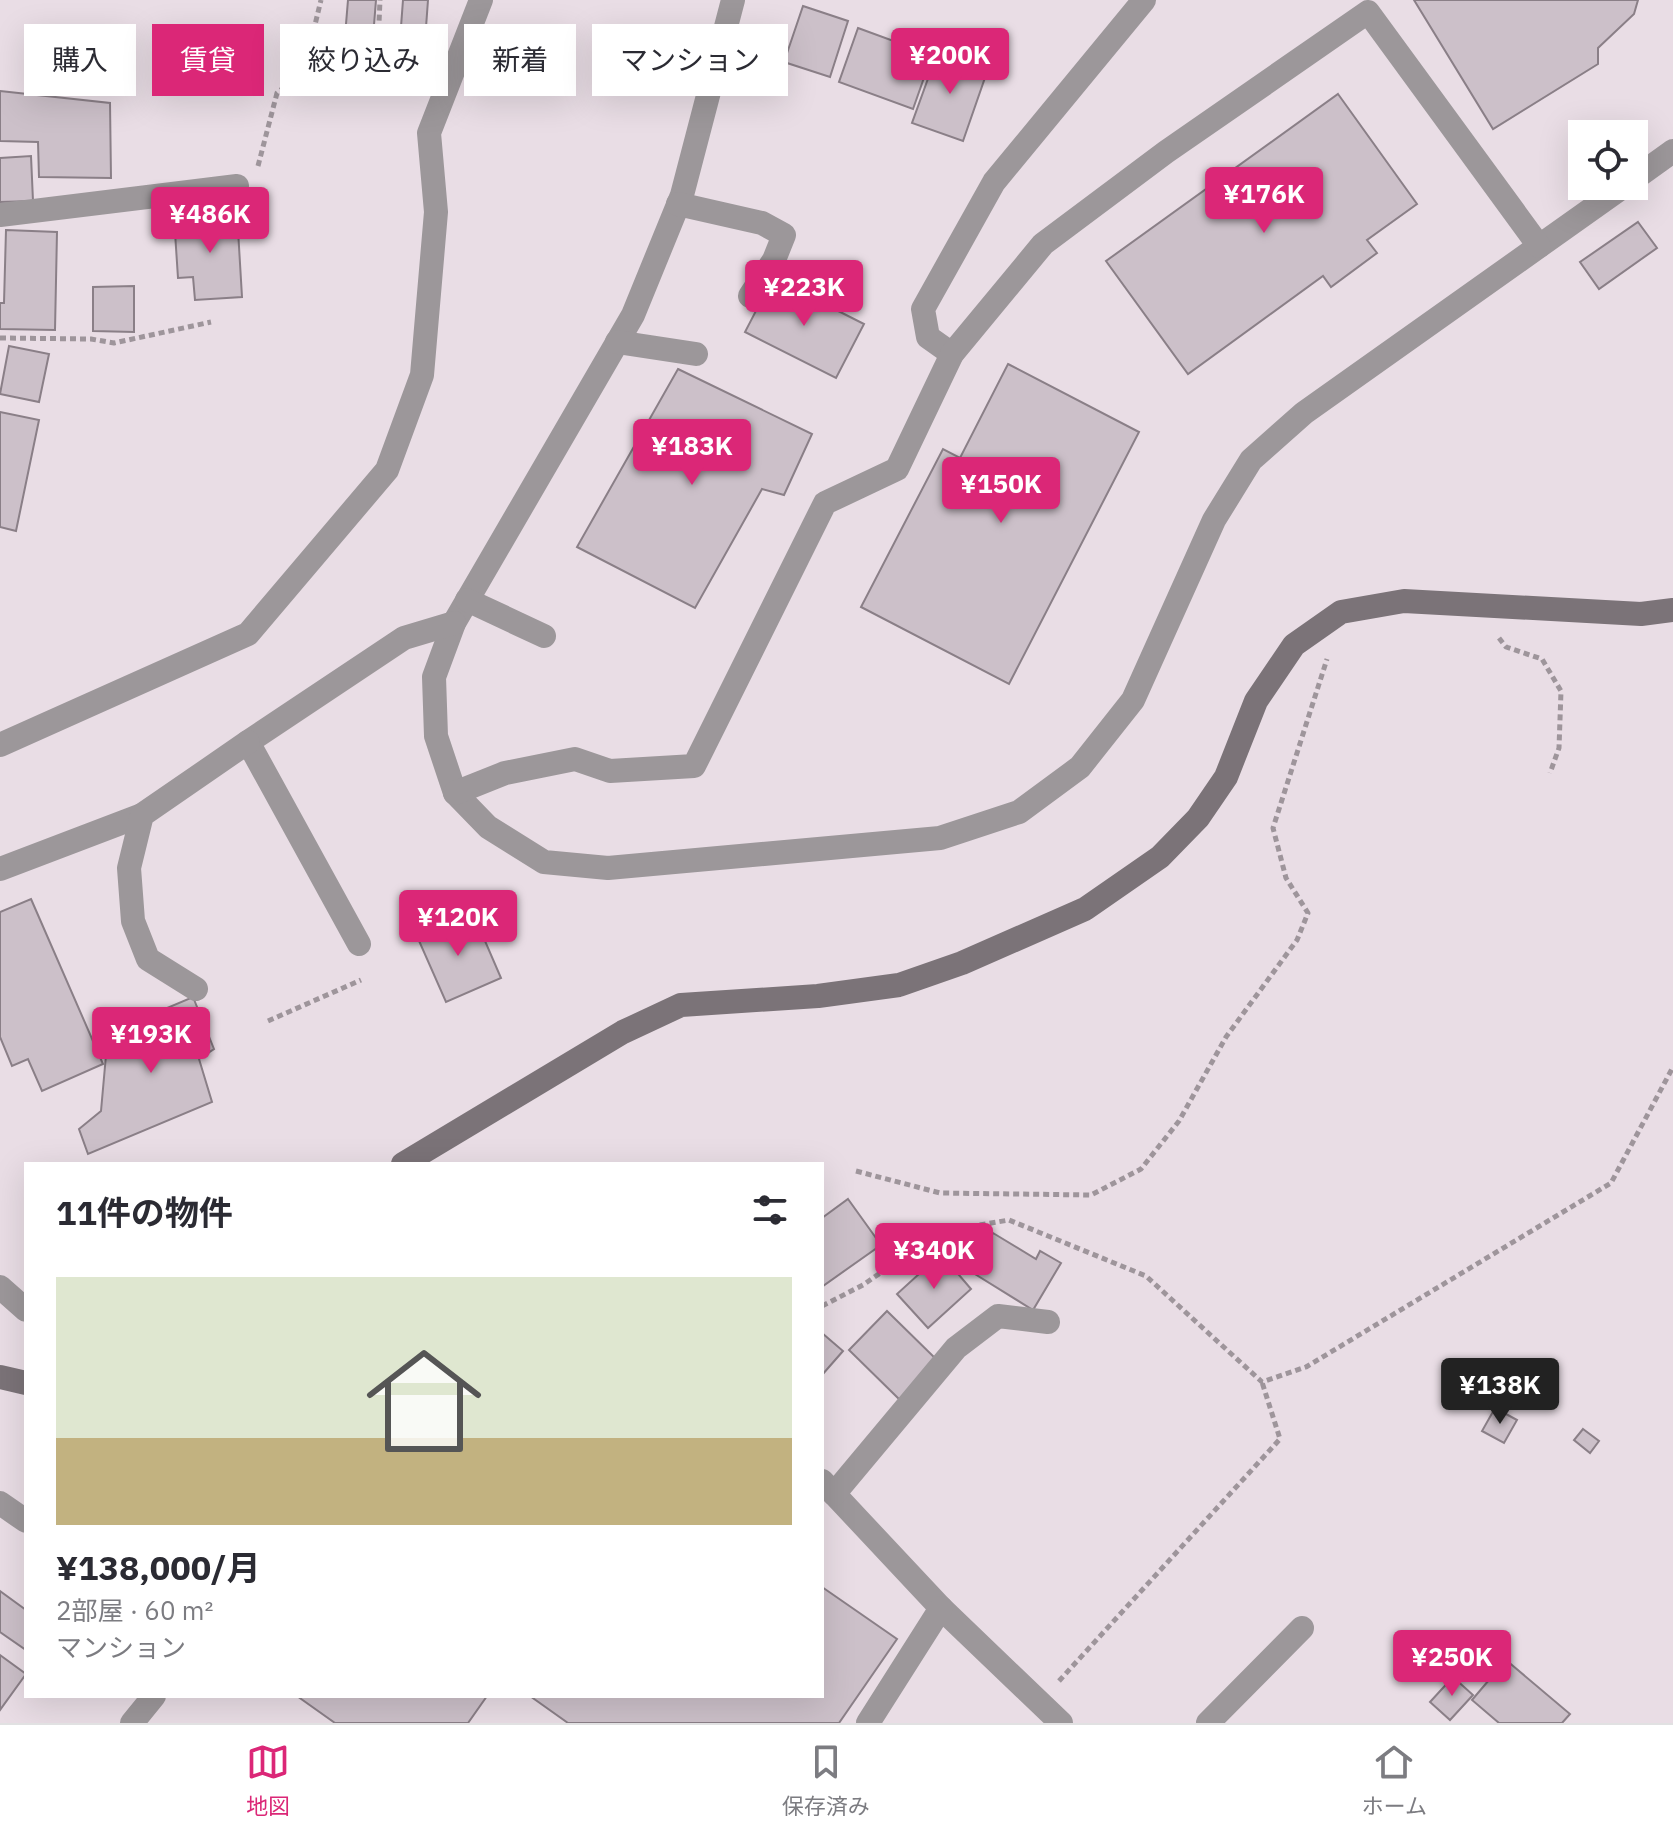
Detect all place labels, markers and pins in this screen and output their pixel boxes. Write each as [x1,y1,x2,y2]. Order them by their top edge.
pin: ¥200K [894,28,1006,96]
pin: ¥176K [1208,167,1320,235]
pin: ¥486K [154,187,266,255]
pin: ¥223K [748,260,860,328]
pin: ¥183K [636,419,748,487]
pin: ¥150K [945,457,1057,525]
pin: ¥120K [402,890,514,958]
pin: ¥193K [95,1007,207,1075]
pin: ¥340K [878,1223,990,1291]
pin: ¥138K [1444,1358,1556,1426]
pin: ¥250K [1396,1630,1508,1698]

